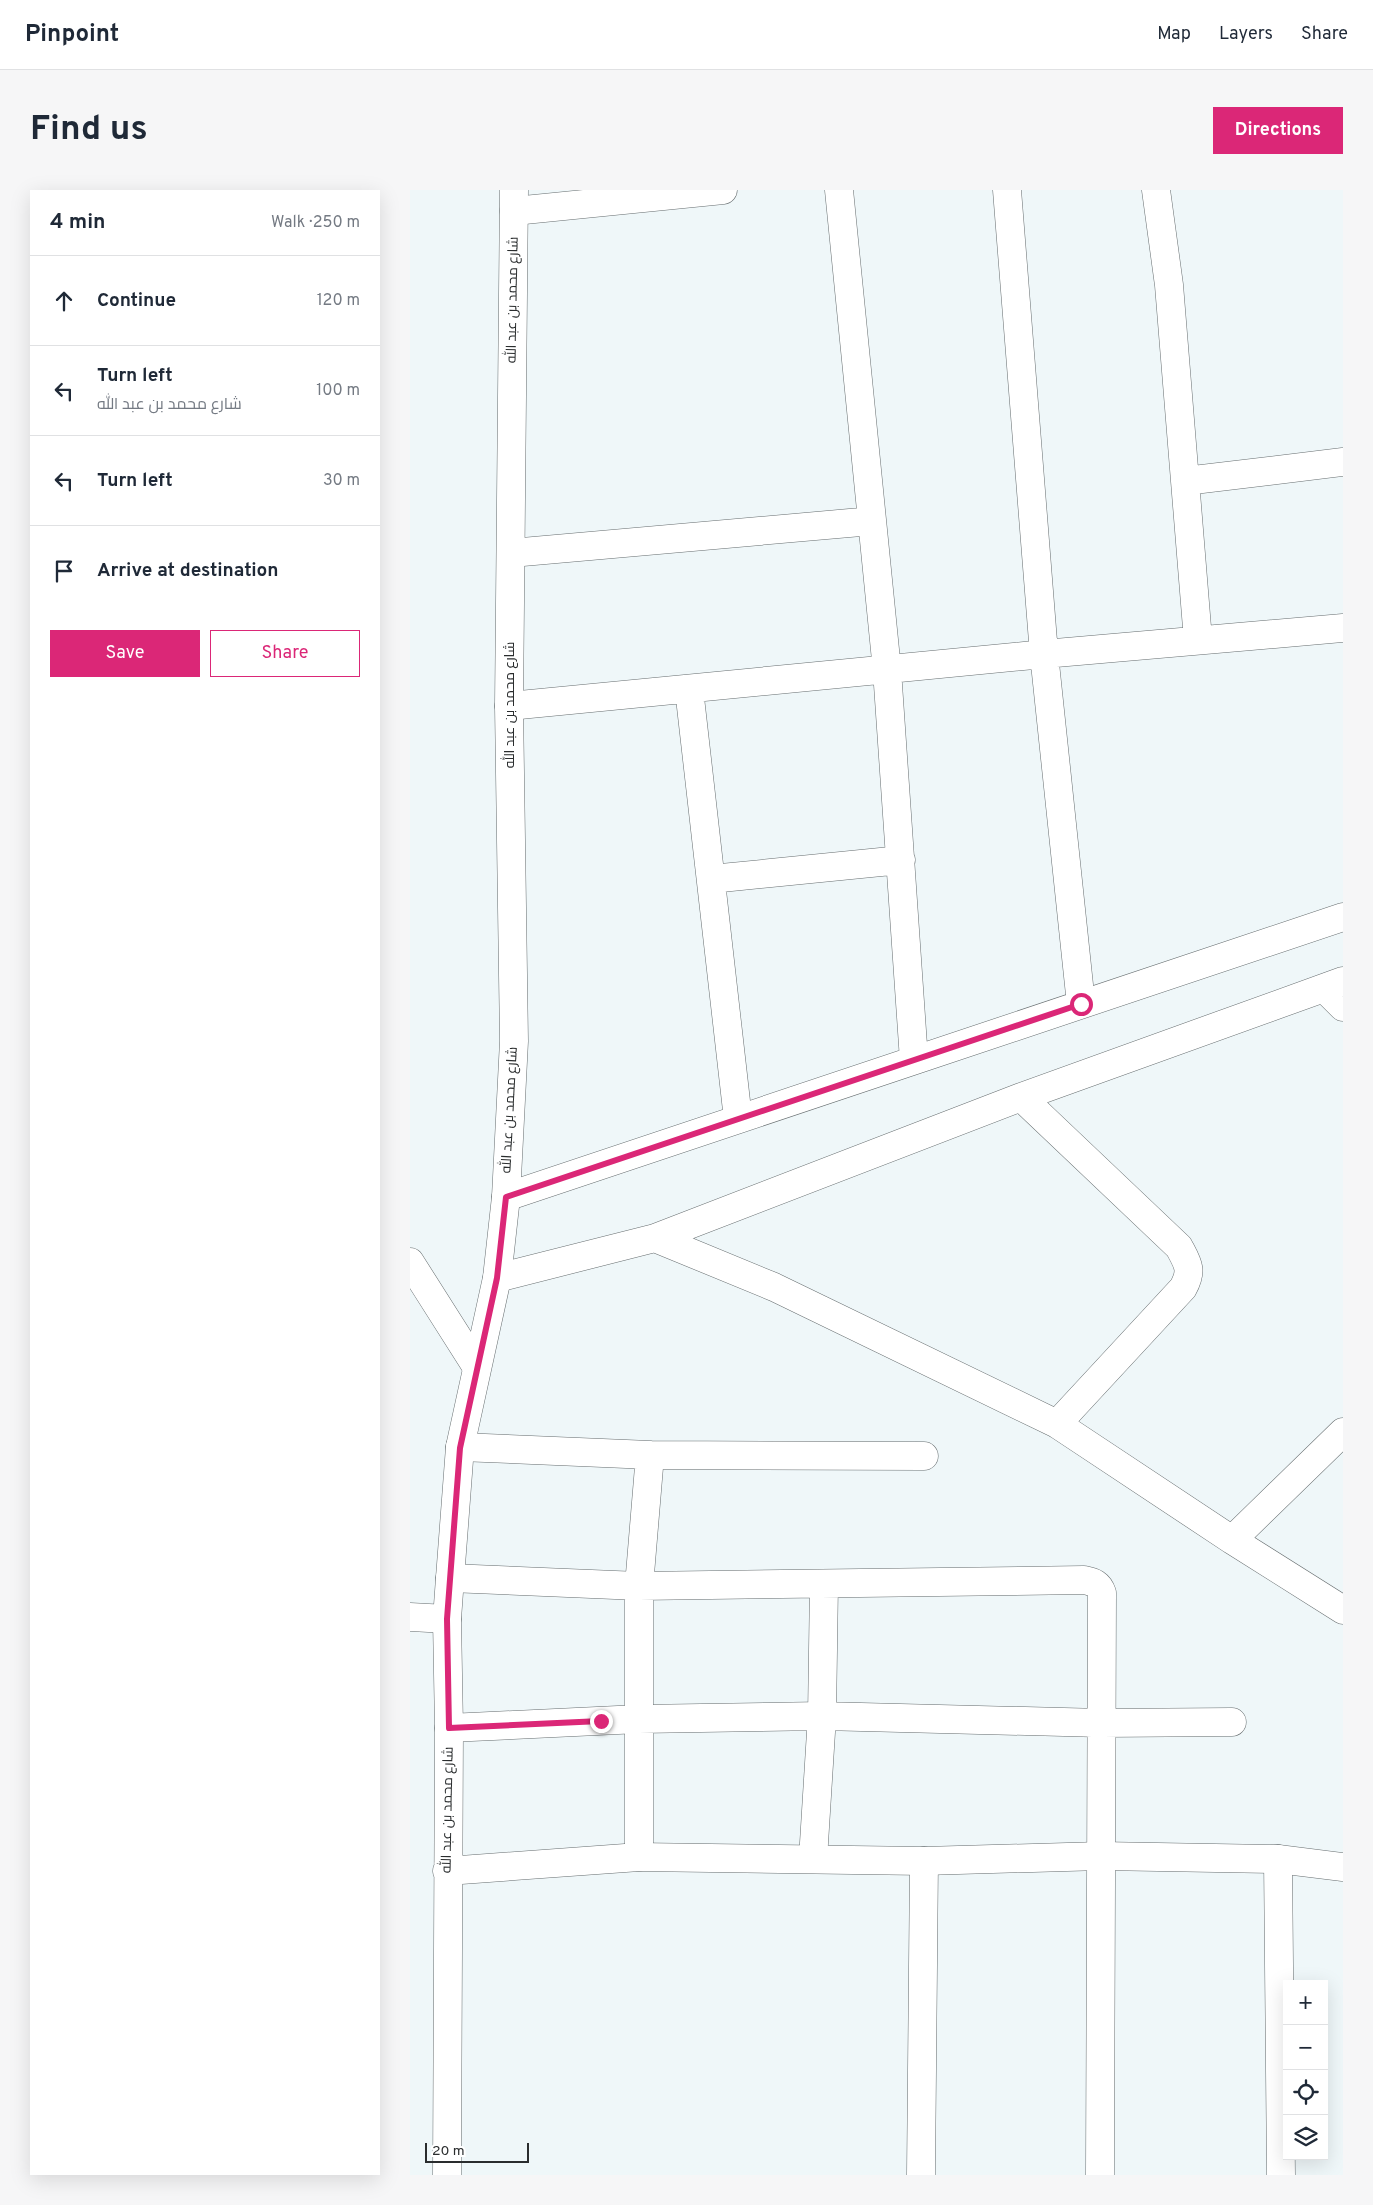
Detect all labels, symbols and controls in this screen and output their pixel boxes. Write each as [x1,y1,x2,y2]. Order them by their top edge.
text: Pinpoint [25,20,119,50]
text: Map [1157,23,1191,46]
text: Layers [1219,23,1273,46]
text: Share [1301,23,1348,46]
button: Directions [1213,107,1343,154]
text: Find us [30,108,148,152]
text: 4 min [50,209,106,236]
text: Walk · 250 m [271,213,360,233]
street label: شارع محمد بن عبد الله [501,237,523,363]
icon: ahead [50,287,78,315]
text: Continue [97,289,176,313]
text: 120 m [317,291,360,311]
text: Turn left [97,364,173,388]
icon: left [50,377,78,405]
text: 100 m [316,381,360,401]
text: شارع محمد بن عبد الله [97,395,242,415]
icon: left [50,467,78,495]
text: Turn left [97,469,173,493]
text: 30 m [323,471,360,491]
icon: arrive [50,557,78,585]
text: Arrive at destination [97,559,278,583]
button: Save [50,630,200,677]
button: Share [210,630,360,677]
street label: شارع محمد بن عبد الله [500,642,519,768]
route start [1070,993,1093,1016]
street label: شارع محمد بن عبد الله [496,1046,522,1174]
route end [590,1710,613,1733]
street label: شارع محمد بن عبد الله [436,1747,458,1873]
map controls [1283,1980,1328,2160]
button: + [1283,1980,1328,2025]
button: − [1283,2025,1328,2070]
button: locate [1283,2070,1328,2115]
button: layers [1283,2115,1328,2160]
scale bar [425,2140,529,2163]
text: 20 m [432,2143,465,2160]

